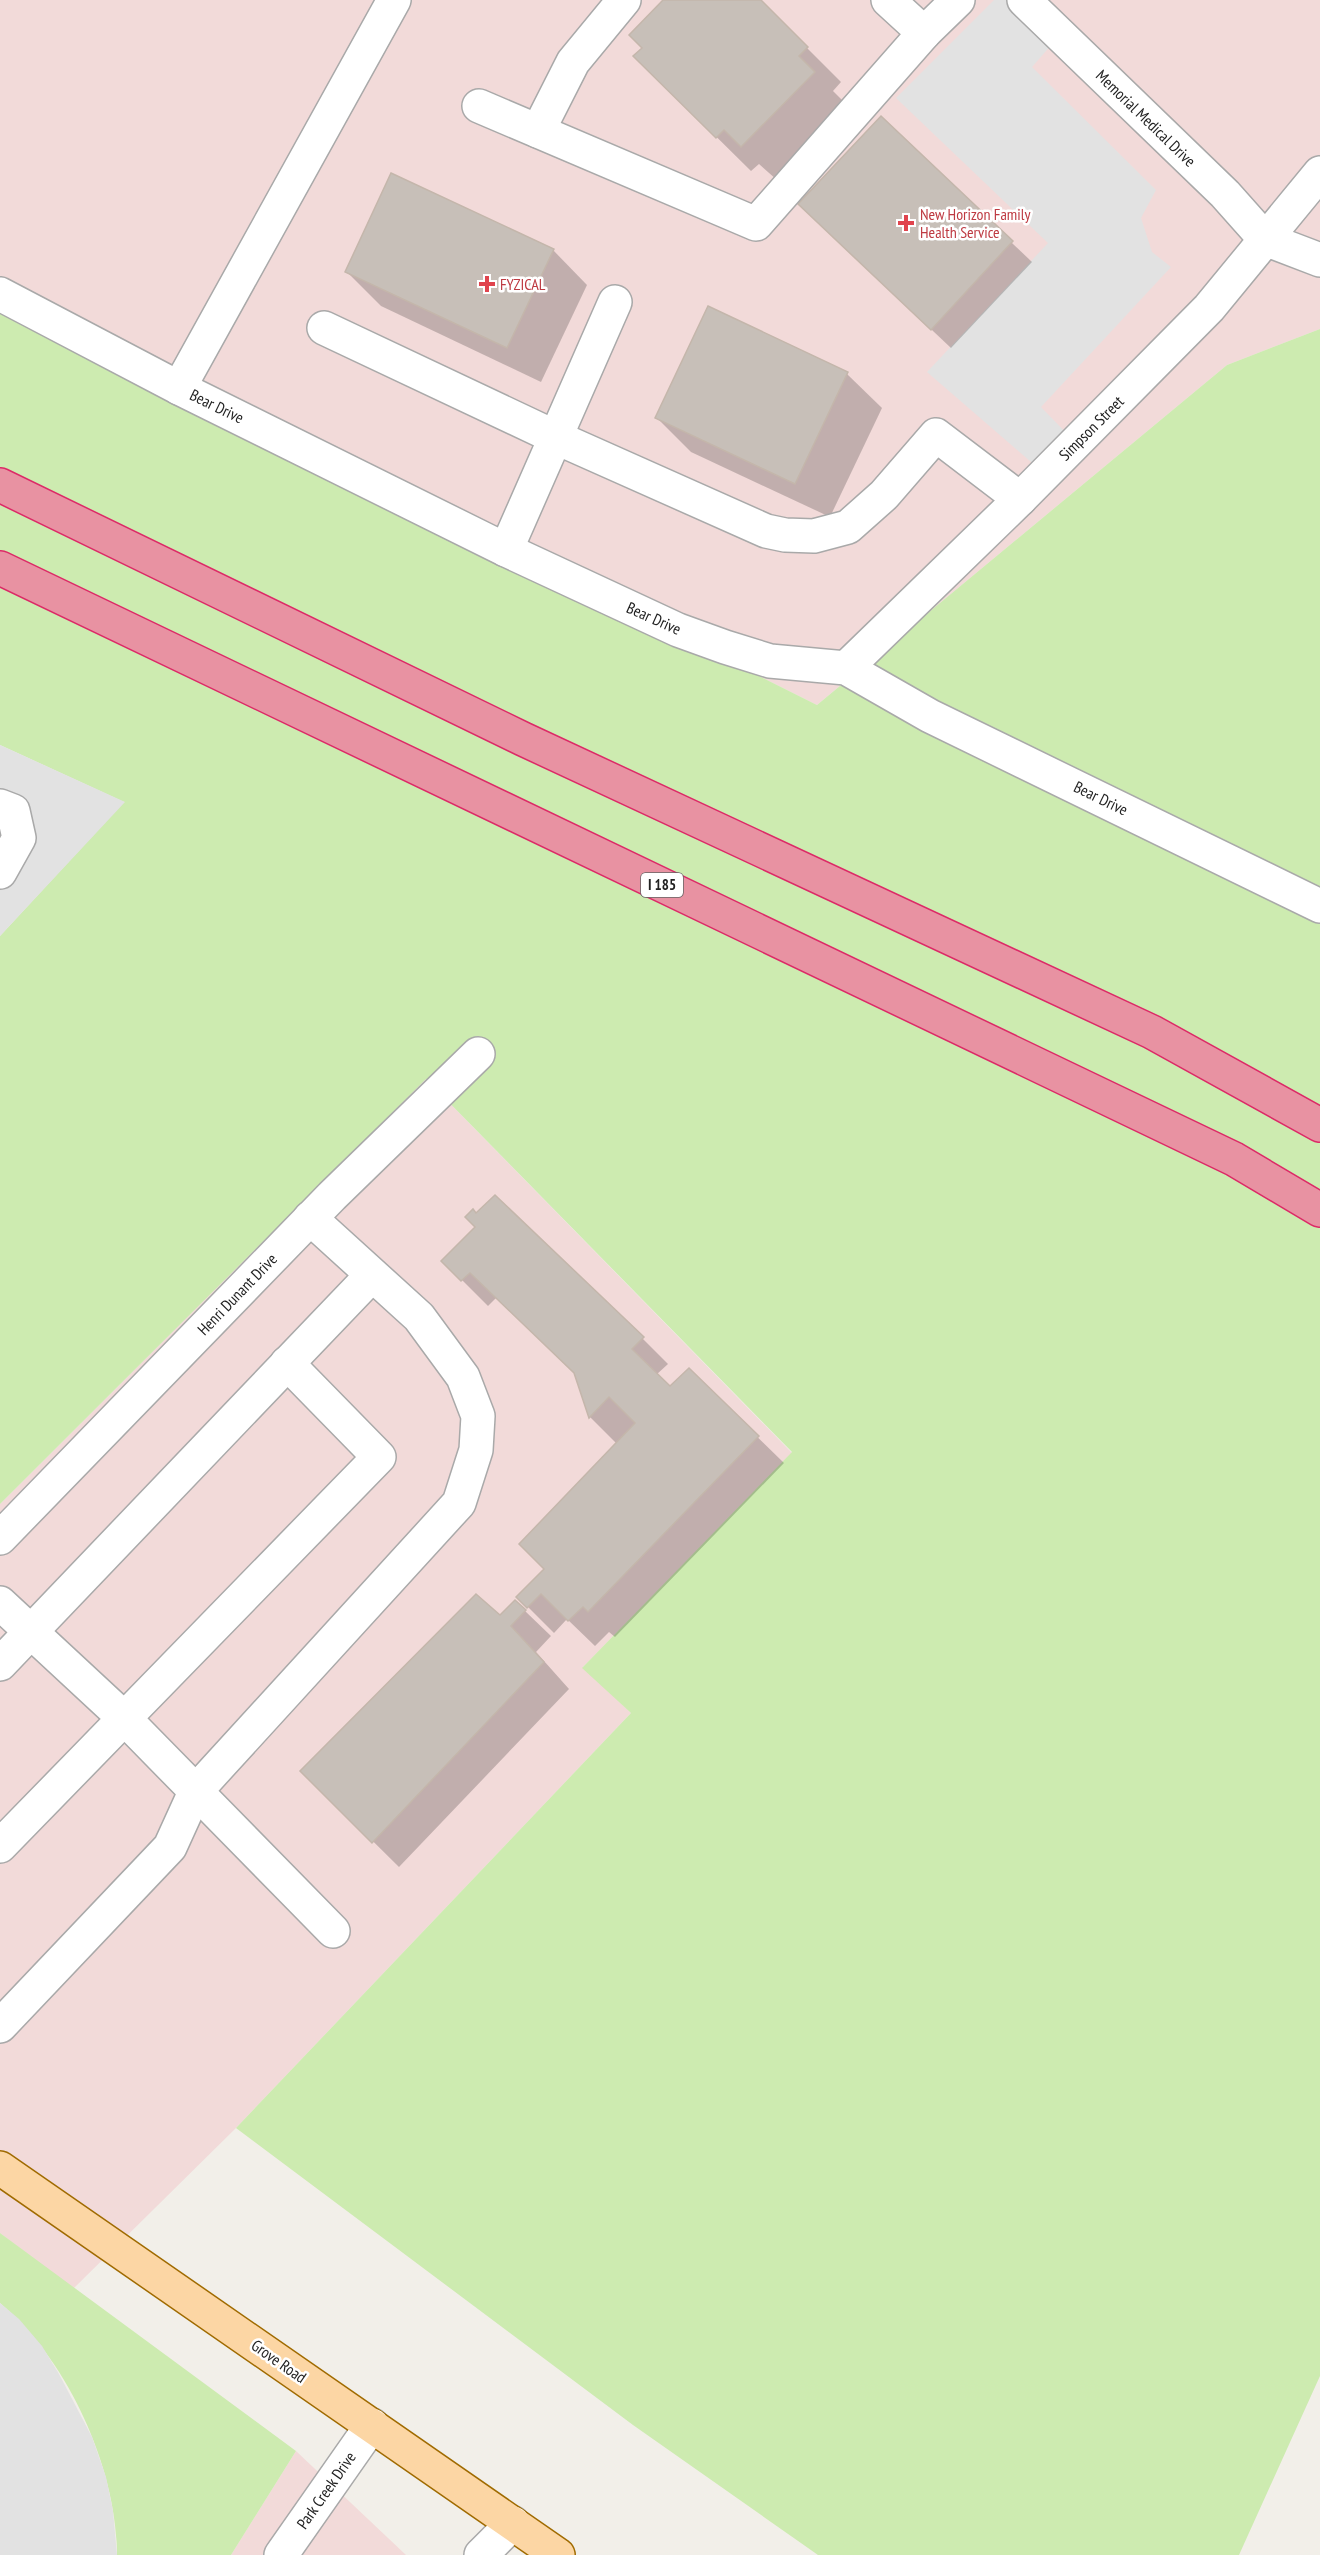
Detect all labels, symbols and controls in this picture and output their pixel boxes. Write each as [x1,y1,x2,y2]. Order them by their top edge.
street label: Memorial Medical Drive [1092,65,1200,171]
place label: New Horizon Family Health Service [920,204,1031,242]
marker: New Horizon Family Health Service [897,214,915,232]
place label: FYZICAL [500,274,546,294]
marker: FYZICAL [478,275,496,293]
street label: Bear Drive [187,384,247,428]
street label: Simpson Street [1054,391,1128,465]
street label: Bear Drive [624,597,684,639]
street label: Bear Drive [1071,776,1131,820]
road number: I 185 [641,873,683,897]
street label: Henri Dunant Drive [193,1249,281,1339]
street label: Grove Road [248,2335,310,2387]
street label: Park Creek Drive [292,2448,360,2532]

